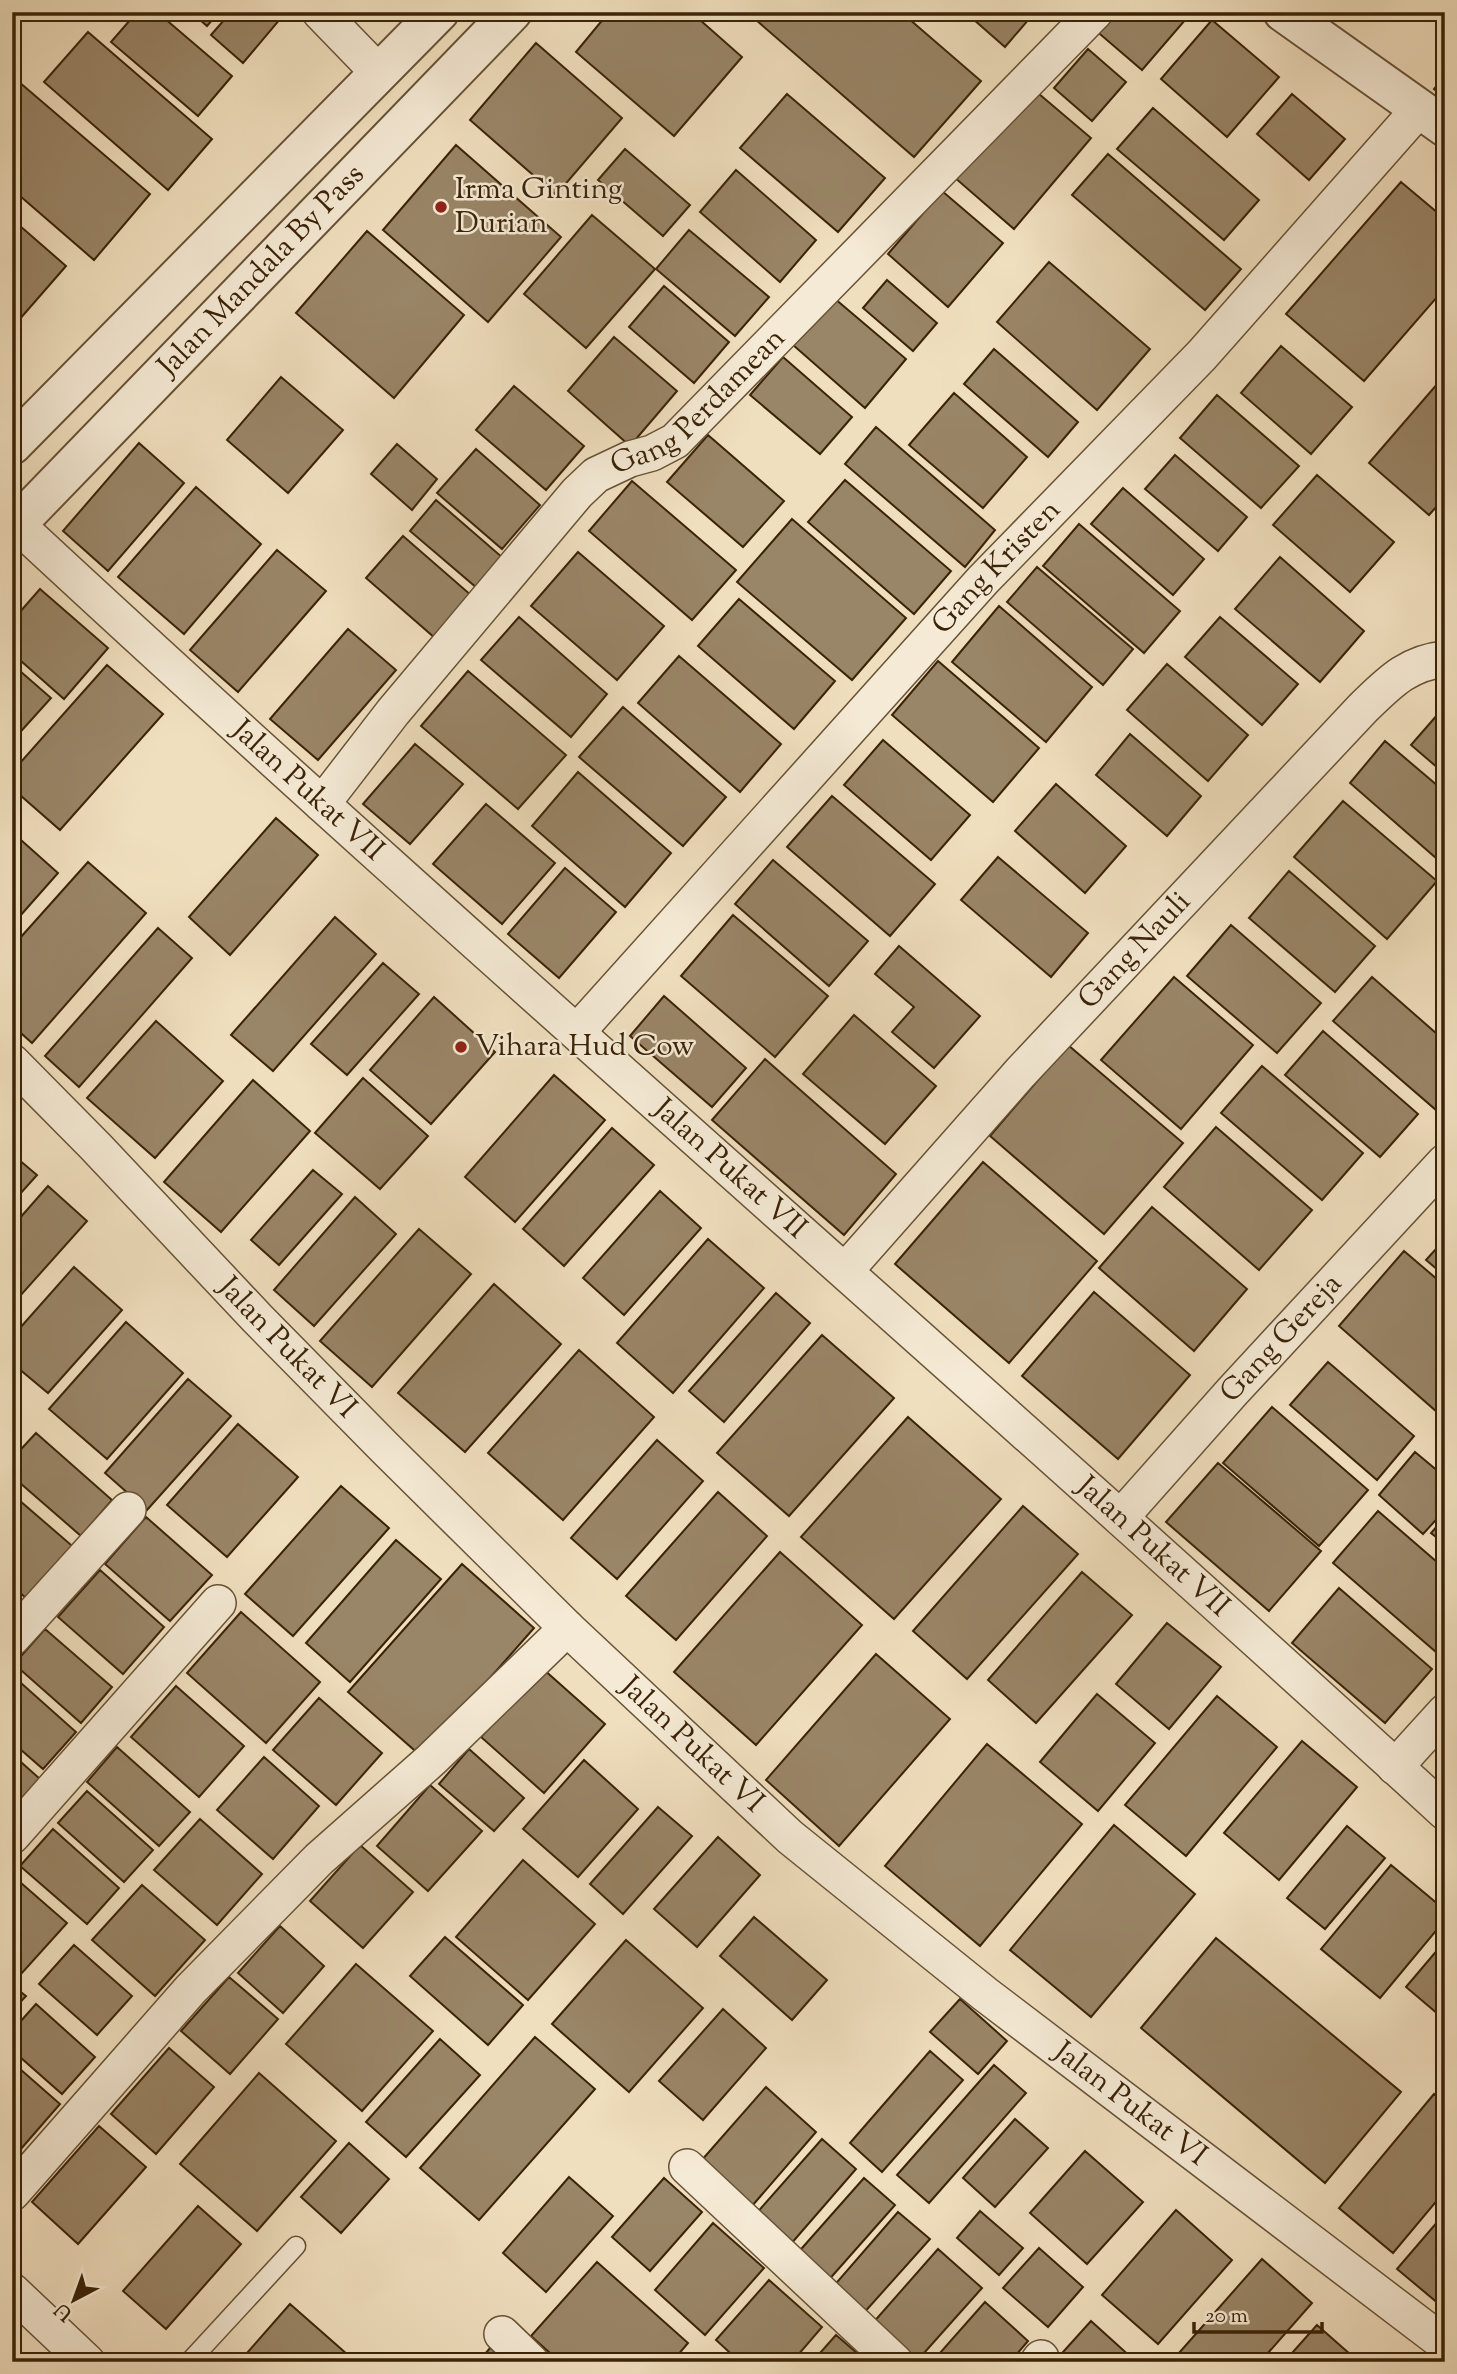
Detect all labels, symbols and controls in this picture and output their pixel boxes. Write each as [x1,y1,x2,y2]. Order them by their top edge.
street label: Jalan Mandala By Pass [147,155,375,388]
place label: Irma Ginting Durian [455,169,622,246]
marker: Irma Ginting Durian [433,199,449,215]
street label: Gang Perdamean [603,318,796,487]
street label: Gang Kristen [922,490,1071,644]
street label: Jalan Pukat VII [220,709,394,872]
street label: Gang Nauli [1068,882,1201,1020]
place label: Vihara Hud Cow [475,1026,694,1069]
marker: Vihara Hud Cow [453,1039,469,1055]
street label: Jalan Pukat VII [642,1088,816,1250]
street label: Gang Gereja [1210,1264,1353,1413]
street label: Jalan Pukat VI [206,1266,367,1429]
street label: Jalan Pukat VII [1065,1465,1239,1628]
street label: Jalan Pukat VI [609,1665,774,1824]
street label: Jalan Pukat VI [1042,2031,1216,2177]
north arrow [38,2266,108,2336]
scale bar [1194,2290,1322,2334]
text: U [49,2295,79,2326]
text: 20 m [1205,2302,1248,2332]

